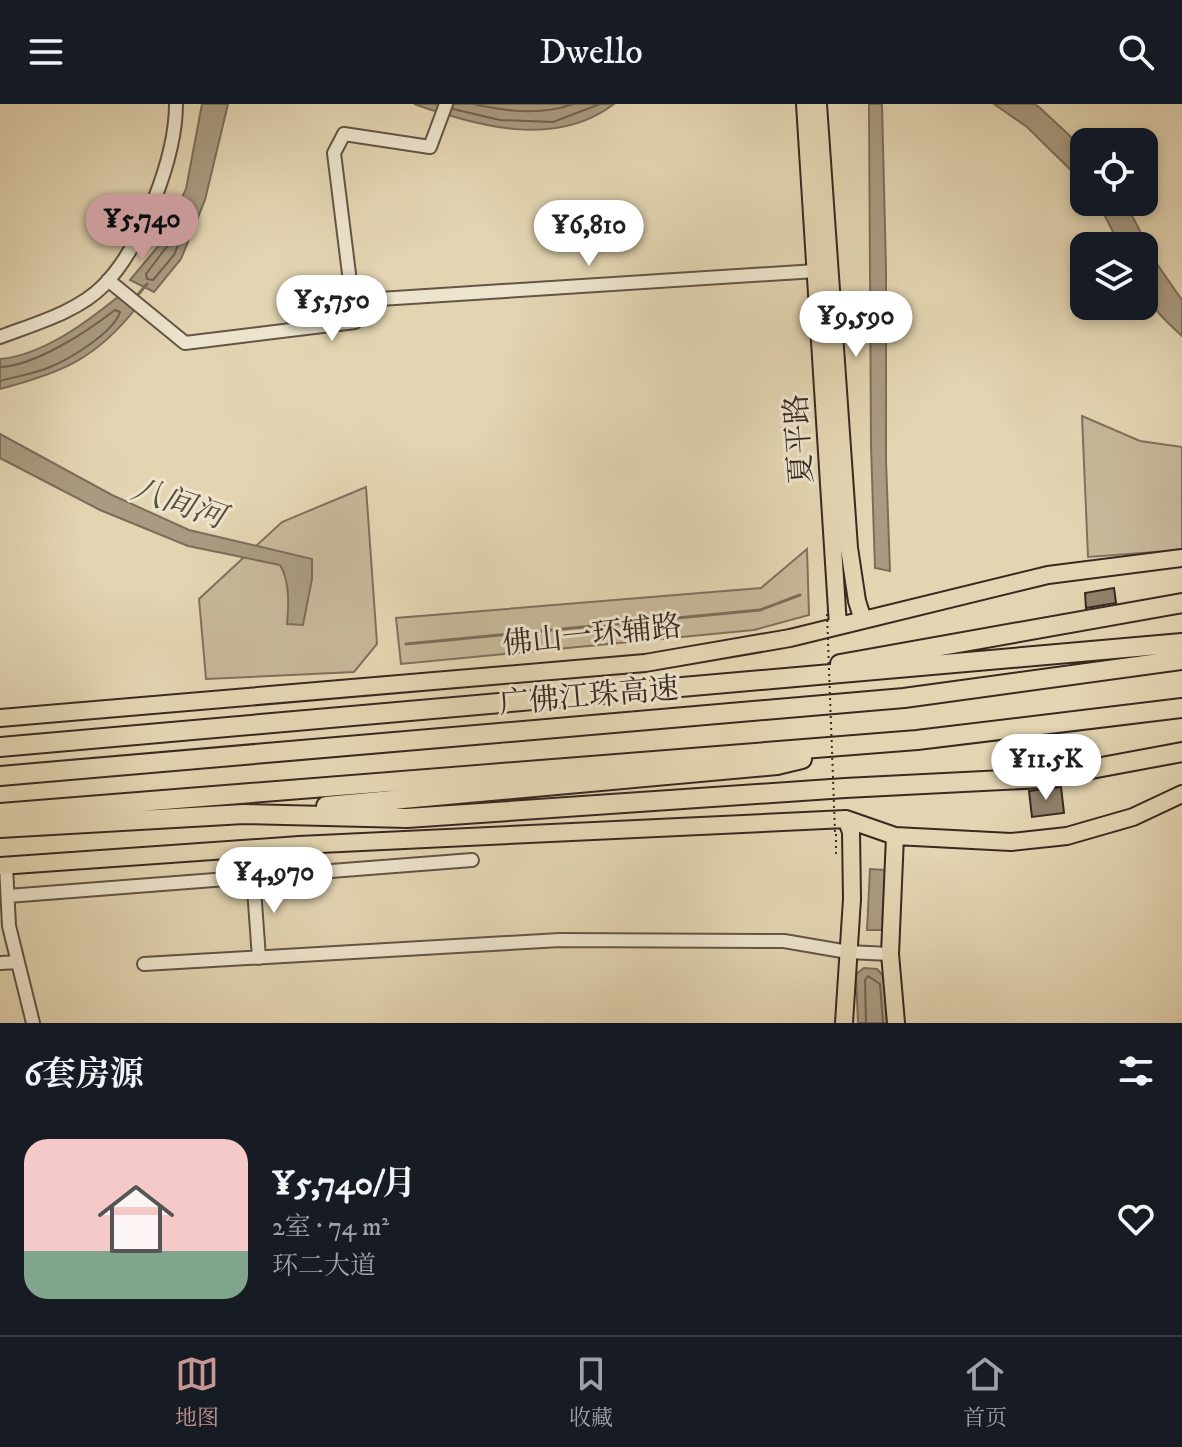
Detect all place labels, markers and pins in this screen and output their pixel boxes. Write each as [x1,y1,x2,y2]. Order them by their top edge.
pin: ¥5,740 [77,194,207,262]
pin: ¥6,810 [524,200,654,268]
pin: ¥5,750 [267,275,397,343]
pin: ¥9,590 [791,291,921,359]
pin: ¥11.5K [981,734,1111,802]
pin: ¥4,970 [209,847,339,915]

